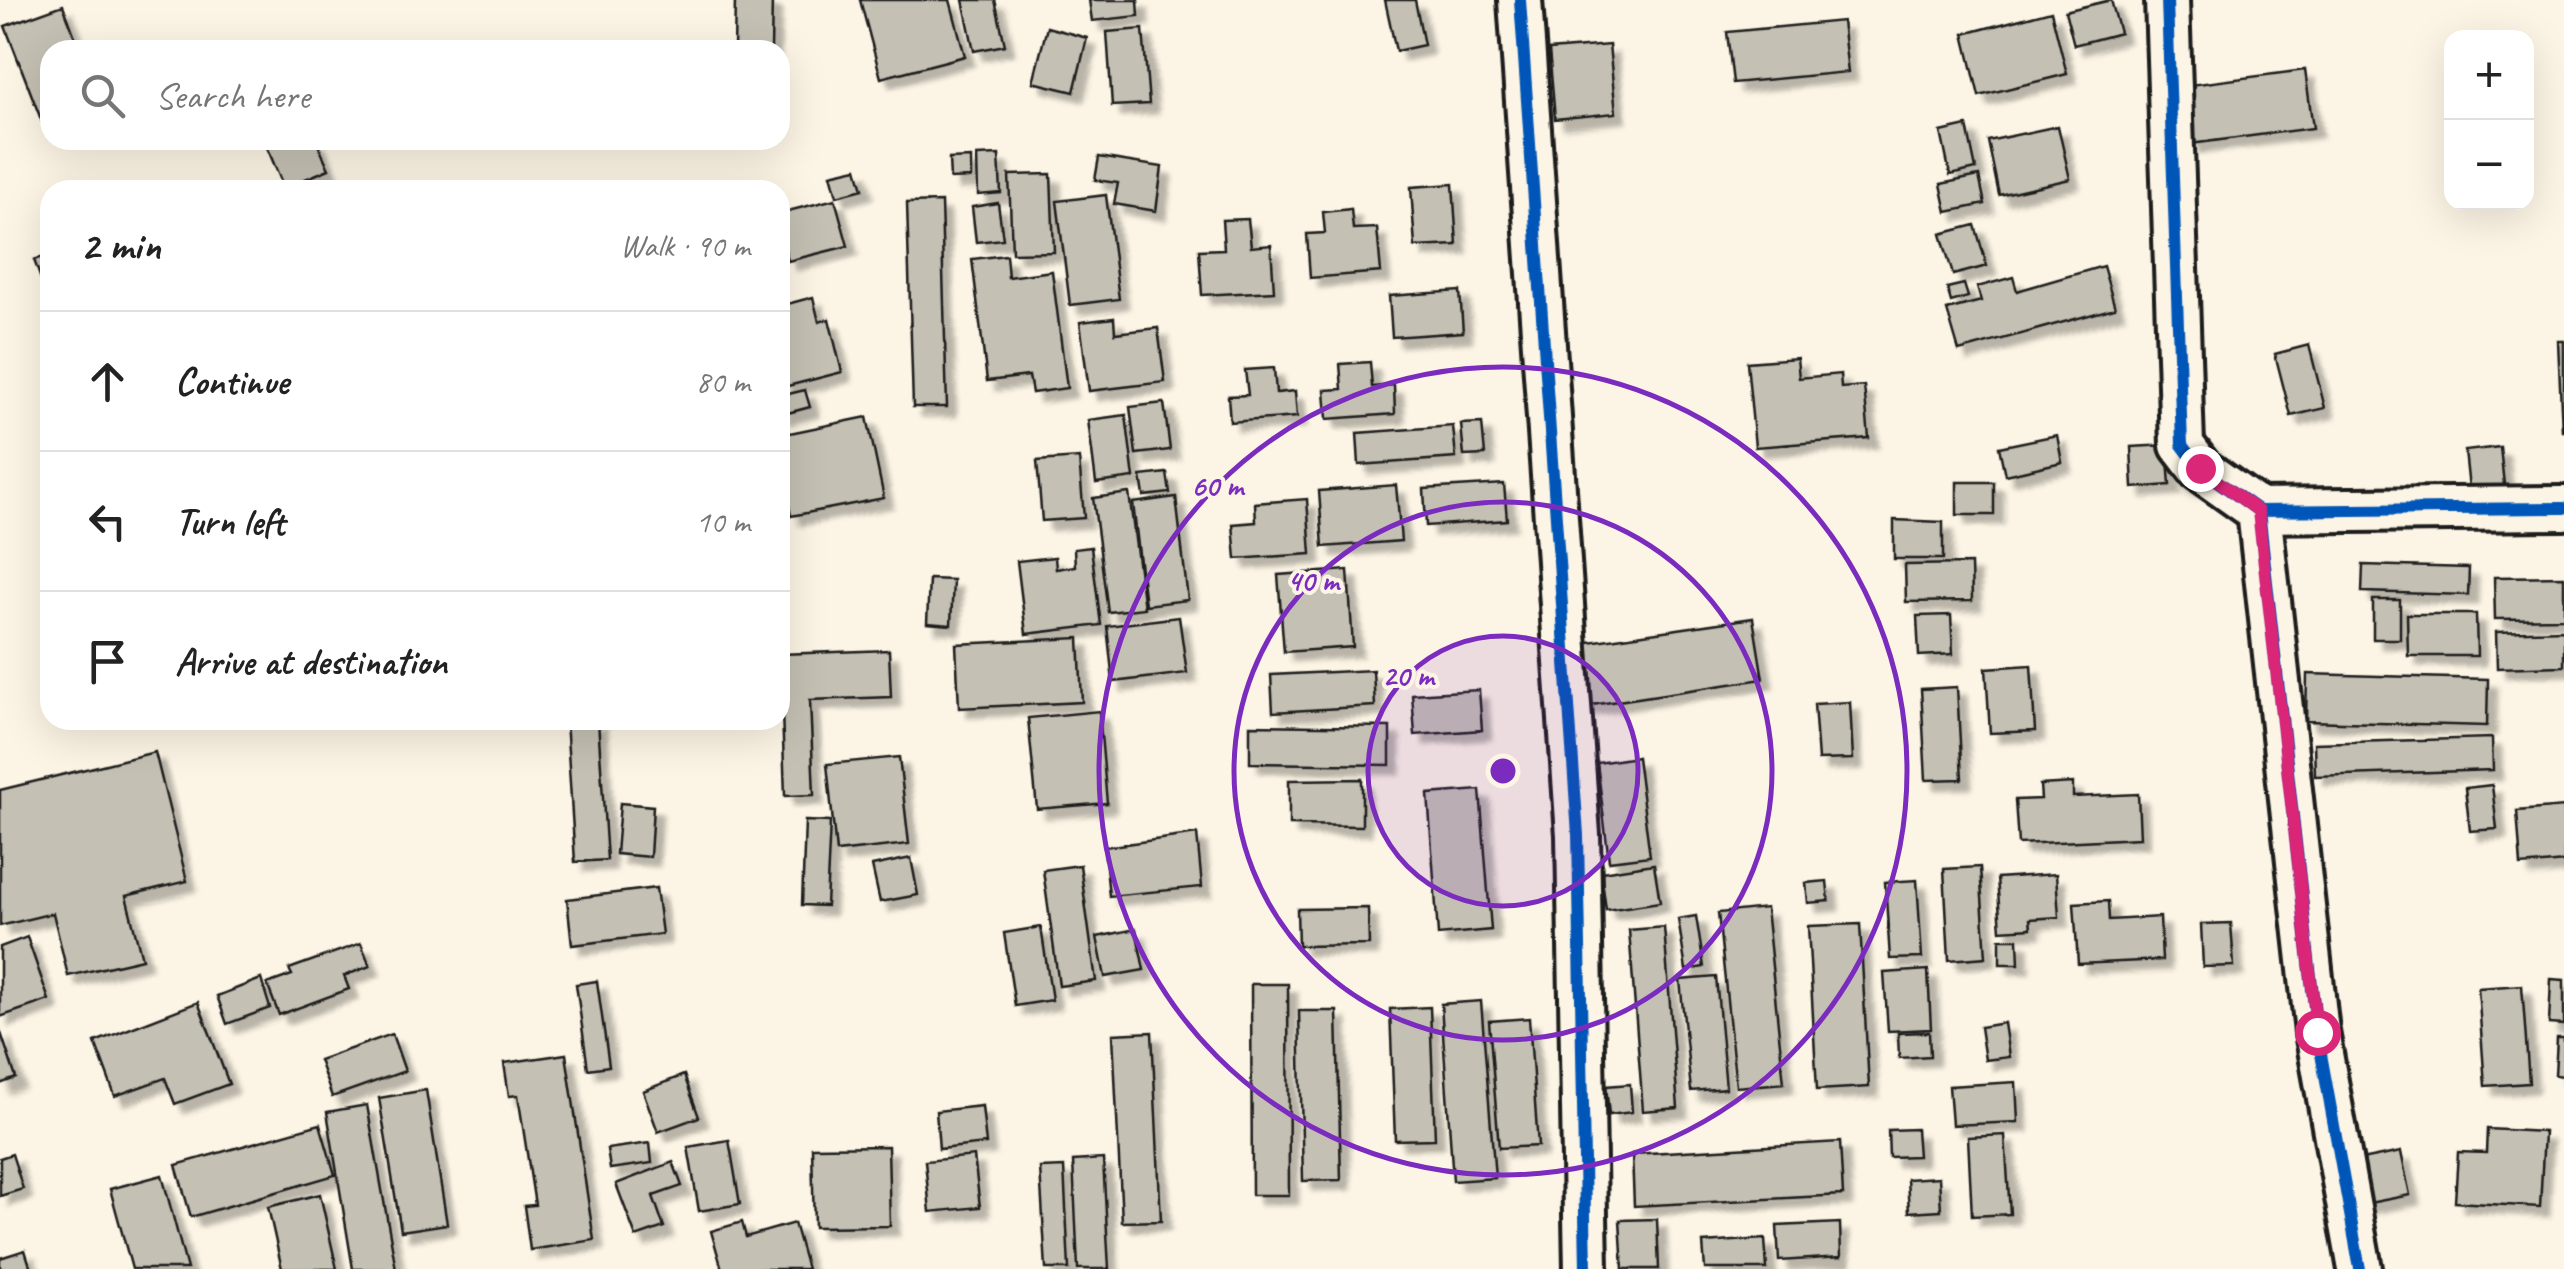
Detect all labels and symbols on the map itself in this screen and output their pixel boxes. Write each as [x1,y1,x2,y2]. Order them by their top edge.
route end [2178,446,2224,492]
text: 60 m [1191,467,1246,505]
text: 40 m [1287,562,1342,600]
text: 20 m [1382,657,1437,695]
centre of rings [1485,753,1521,789]
route start [2295,1010,2341,1056]

